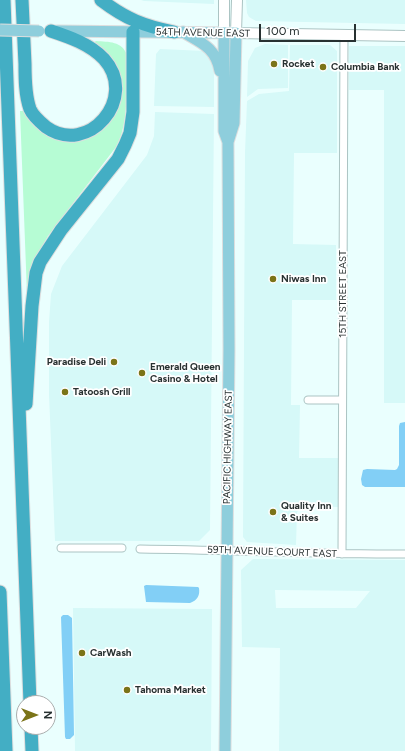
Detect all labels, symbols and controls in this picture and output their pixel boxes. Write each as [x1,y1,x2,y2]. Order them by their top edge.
scale bar [261,16,358,42]
text: 100 m [266,24,300,38]
street label: 54TH AVENUE EAST [156,26,250,40]
place label: Rocket [282,58,314,70]
marker: Rocket [269,59,279,69]
place label: Columbia Bank [331,61,400,73]
marker: Columbia Bank [318,62,328,72]
street label: 15TH STREET EAST [337,250,349,338]
place label: Niwas Inn [281,273,326,285]
marker: Niwas Inn [268,274,278,284]
place label: Paradise Deli [47,356,106,368]
marker: Paradise Deli [109,357,119,367]
place label: Emerald Queen Casino & Hotel [150,361,220,384]
marker: Emerald Queen Casino & Hotel [137,368,147,378]
place label: Tatoosh Grill [73,386,131,398]
marker: Tatoosh Grill [60,387,70,397]
street label: PACIFIC HIGHWAY EAST [221,390,235,504]
place label: Quality Inn & Suites [281,500,331,524]
marker: Quality Inn & Suites [268,507,278,517]
street label: 59TH AVENUE COURT EAST [207,544,337,560]
place label: CarWash [90,647,131,659]
marker: CarWash [77,648,87,658]
place label: Tahoma Market [135,684,206,696]
marker: Tahoma Market [122,685,132,695]
north arrow [16,695,56,735]
text: N [41,711,54,719]

